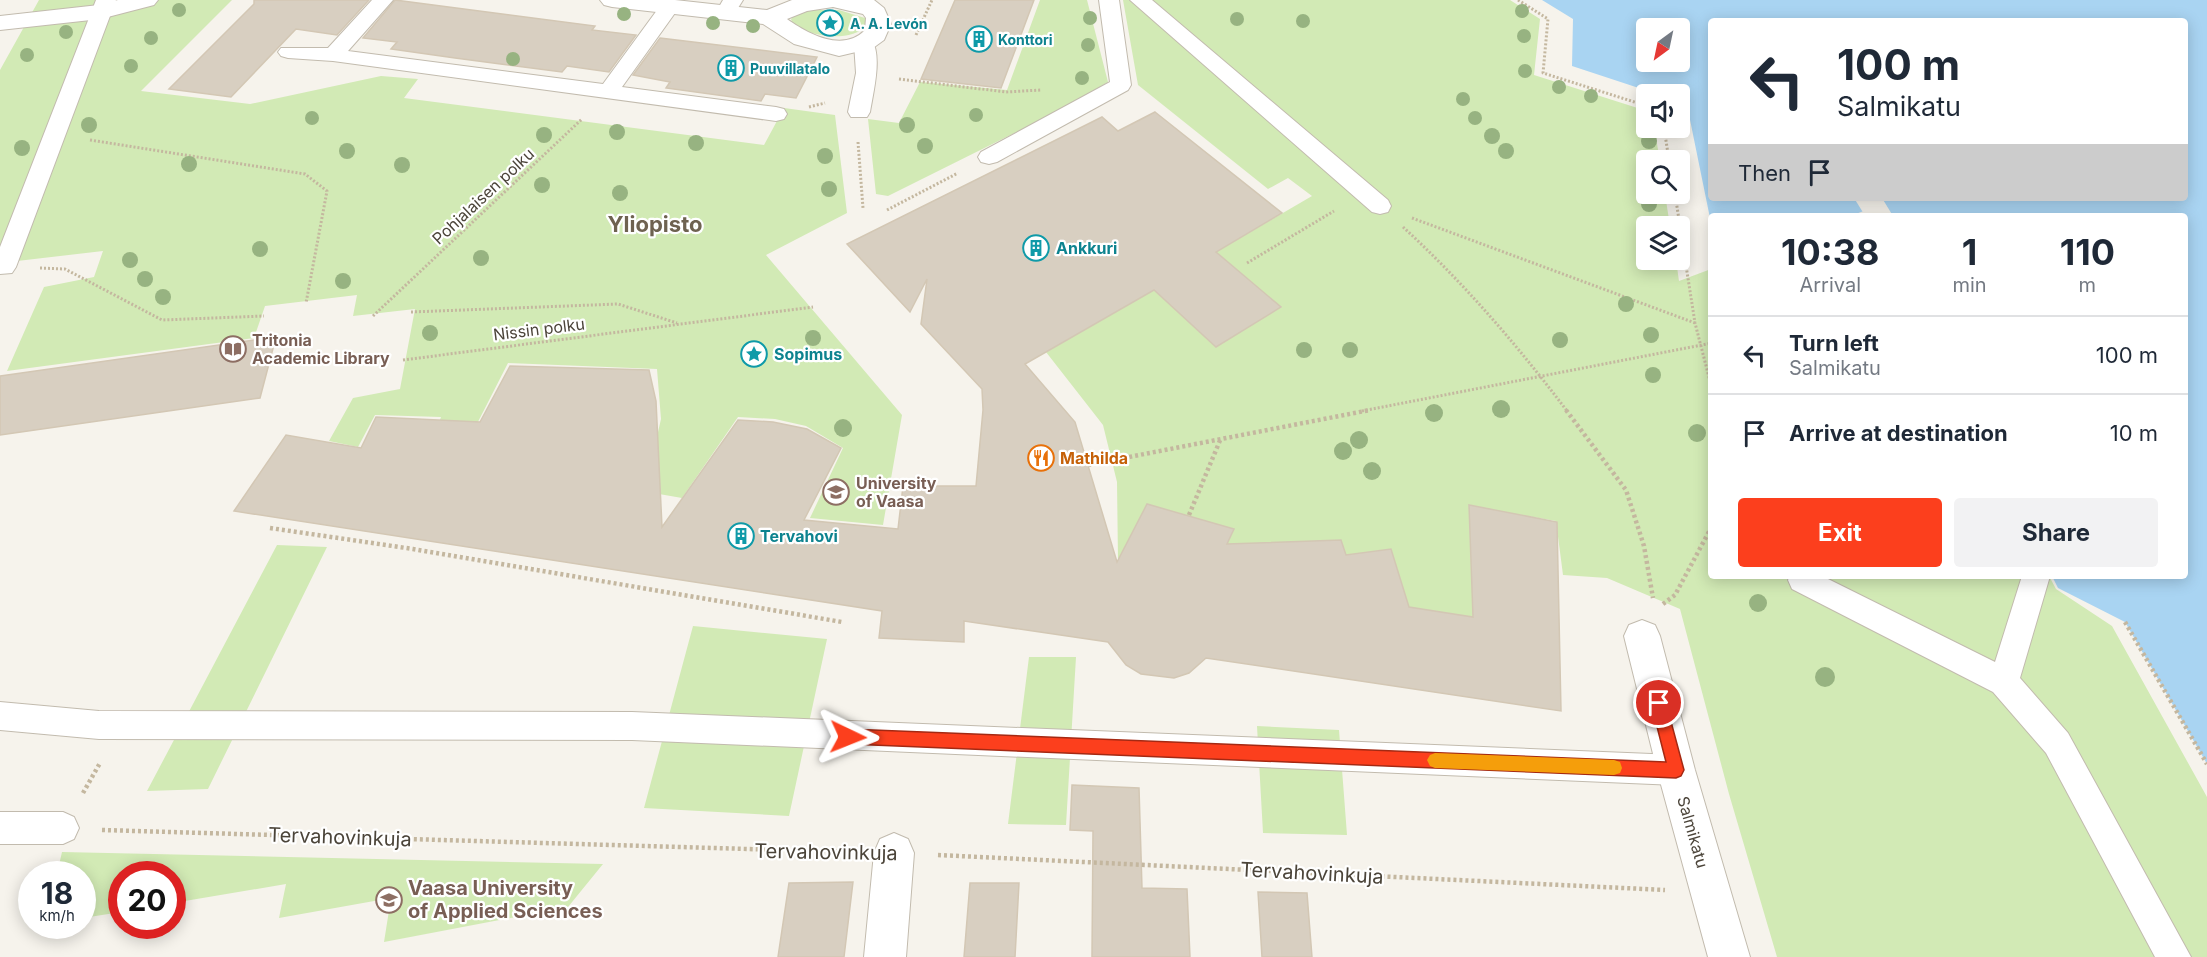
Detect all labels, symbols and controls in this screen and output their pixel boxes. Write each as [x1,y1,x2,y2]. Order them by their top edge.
place icon: A. A. Levón [815,8,845,38]
place label: A. A. Levón [850,15,927,32]
north arrow [1636,18,1690,72]
map controls [1636,18,1690,270]
building icon: Konttori [964,24,994,54]
place label: Konttori [998,31,1053,48]
text: 100 m [1837,39,1960,90]
icon: left [1738,42,1816,120]
building icon: Puuvillatalo [716,53,746,83]
place label: Puuvillatalo [750,60,831,77]
button: sound [1636,84,1690,138]
text: Salmikatu [1837,90,1961,123]
street label: Pohjalaisen polku [428,144,538,248]
button: search [1636,150,1690,204]
icon: arrive [1803,156,1836,189]
text: Then [1738,160,1791,186]
district label: Yliopisto [608,211,702,237]
button: layers [1636,216,1690,270]
text: 10:38 [1781,230,1879,274]
text: 1 [1962,230,1977,274]
text: 110 [2060,230,2115,274]
building icon: Ankkuri [1021,233,1051,263]
place label: Ankkuri [1056,238,1117,258]
text: Arrival [1799,273,1861,297]
text: min [1952,273,1987,297]
text: m [2079,273,2096,297]
street label: Nissin polku [492,313,586,345]
place label: Tritonia Academic Library [252,330,390,368]
text: Turn left [1789,330,1879,356]
library icon: Tritonia Academic Library [218,334,248,364]
place icon: Sopimus [739,339,769,369]
icon: left [1738,339,1771,372]
text: 100 m [2096,342,2158,368]
place label: Sopimus [774,344,842,364]
text: Salmikatu [1789,356,1881,380]
icon: arrive [1738,417,1771,450]
text: Arrive at destination [1789,420,2008,446]
text: 10 m [2110,420,2158,446]
restaurant icon: Mathilda [1026,443,1056,473]
place label: Mathilda [1060,448,1128,468]
place label: University of Vaasa [856,473,937,511]
school or university icon: University of Vaasa [821,477,851,507]
button: Exit [1738,498,1942,567]
button: Share [1954,498,2158,567]
building icon: Tervahovi [726,521,756,551]
place label: Tervahovi [760,526,838,546]
pin [1633,677,1684,728]
icon: arrive [1642,686,1675,719]
position arrow [816,705,880,769]
street label: Salmikatu [1673,794,1713,870]
street label: Tervahovinkuja [268,823,412,851]
street label: Tervahovinkuja [754,839,898,865]
street label: Tervahovinkuja [1240,857,1384,889]
speed limit sign: 20 [108,861,186,939]
text: 18 [41,875,73,911]
place label: Vaasa University of Applied Sciences [408,876,603,923]
school or university icon: Vaasa University of Applied Sciences [374,885,404,915]
text: km/h [39,906,75,925]

